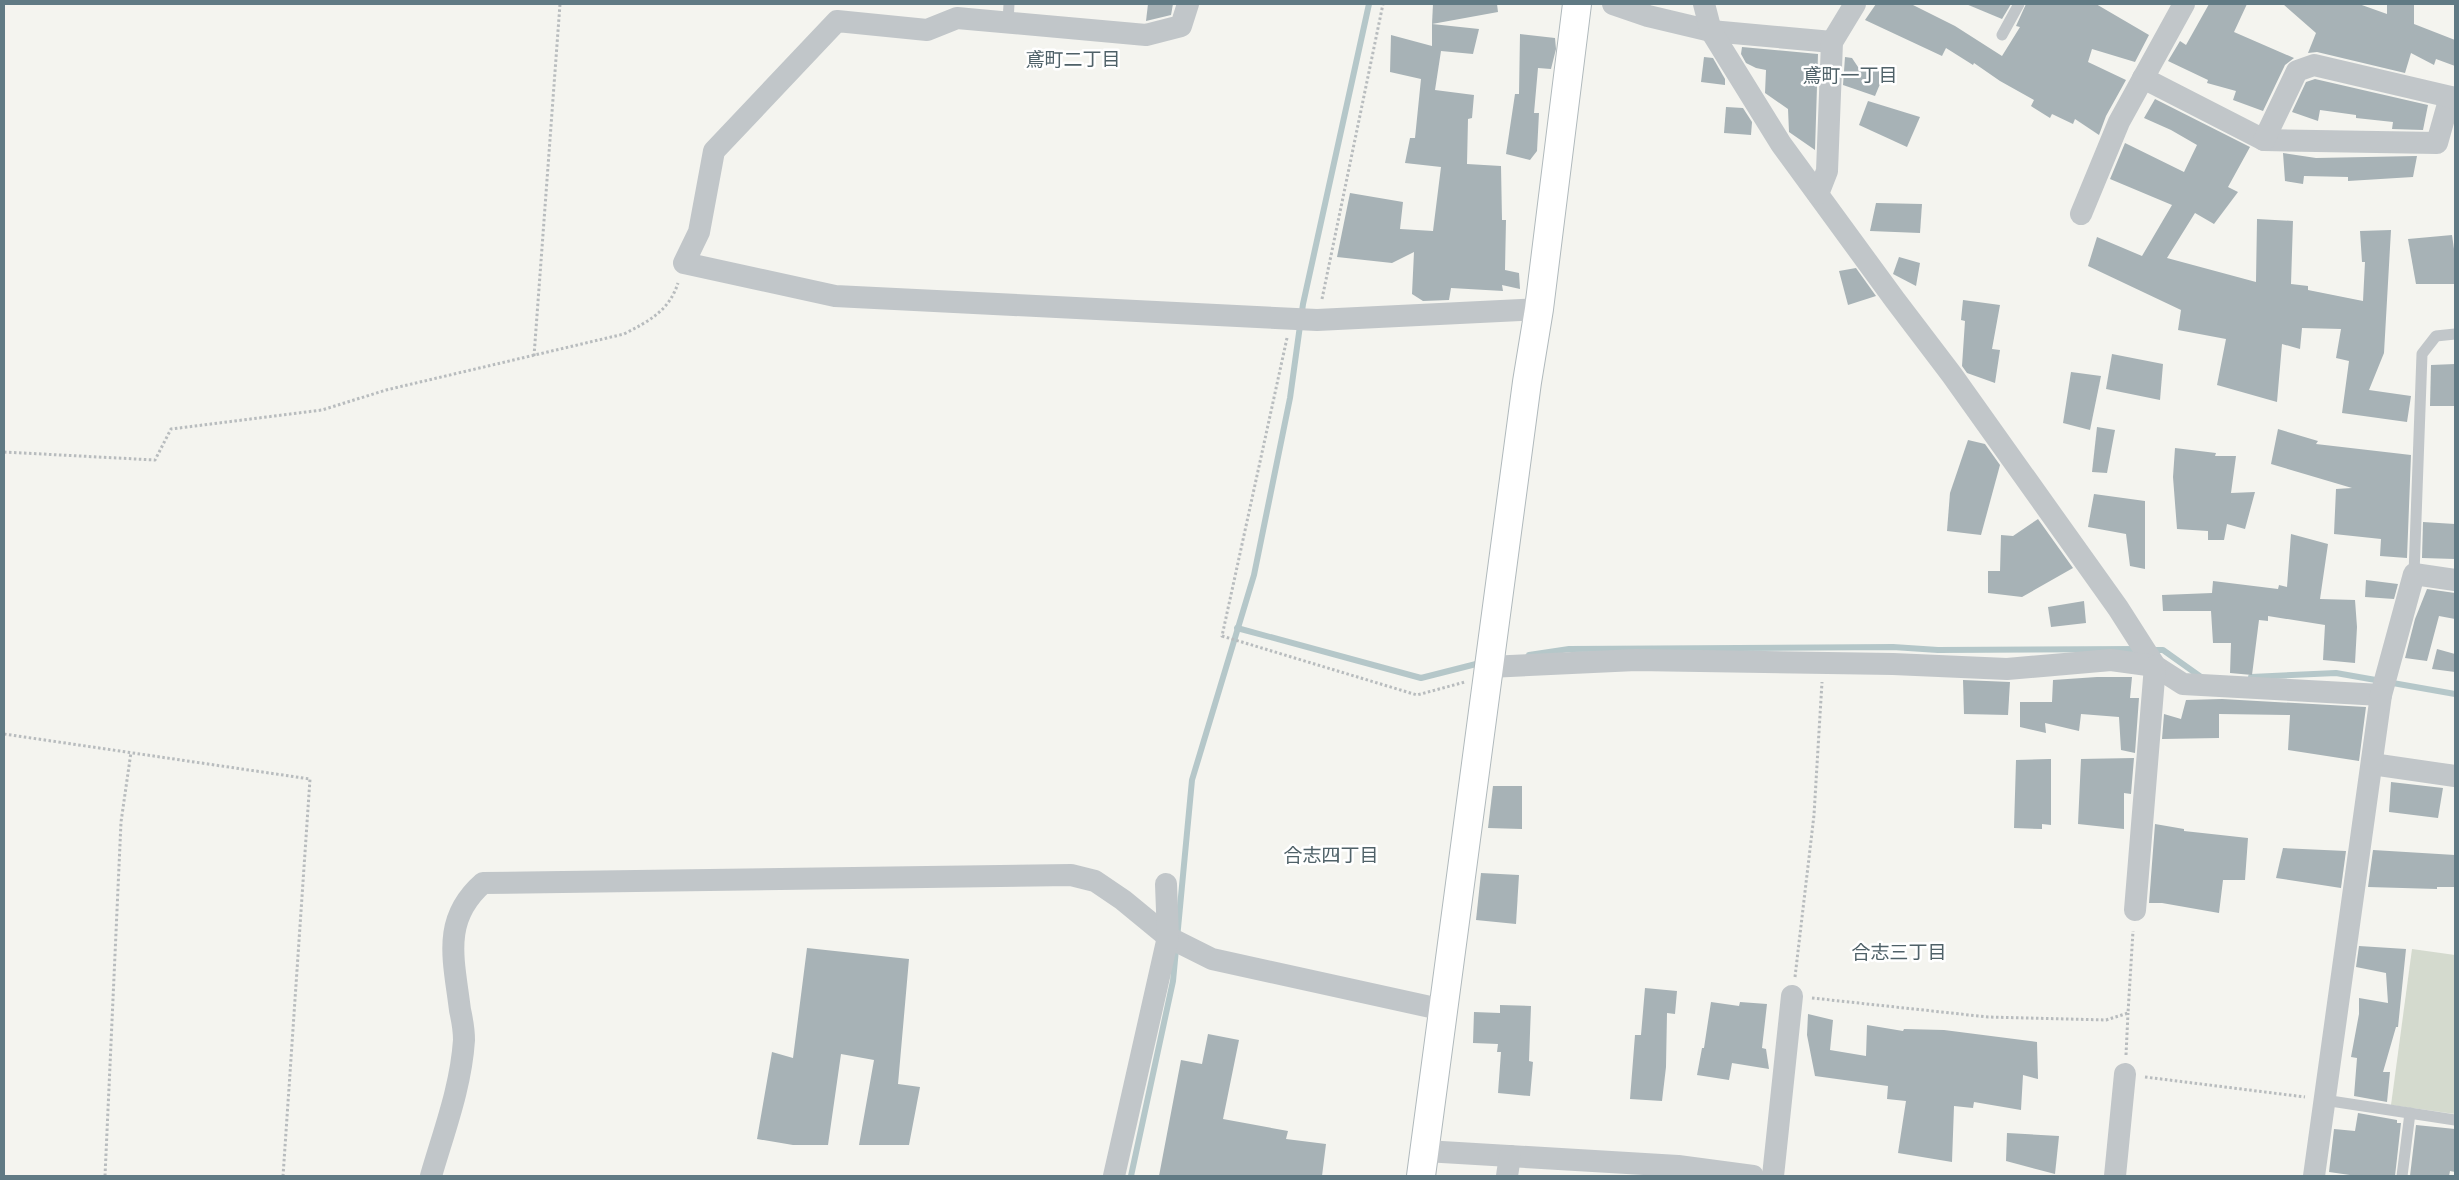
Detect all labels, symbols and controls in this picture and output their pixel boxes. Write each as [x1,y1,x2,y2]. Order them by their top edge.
district label: 鳶町二丁目 [1025,48,1121,70]
district label: 鳶町一丁目 [1802,64,1898,86]
district label: 合志四丁目 [1283,844,1379,866]
district label: 合志三丁目 [1851,941,1947,963]

